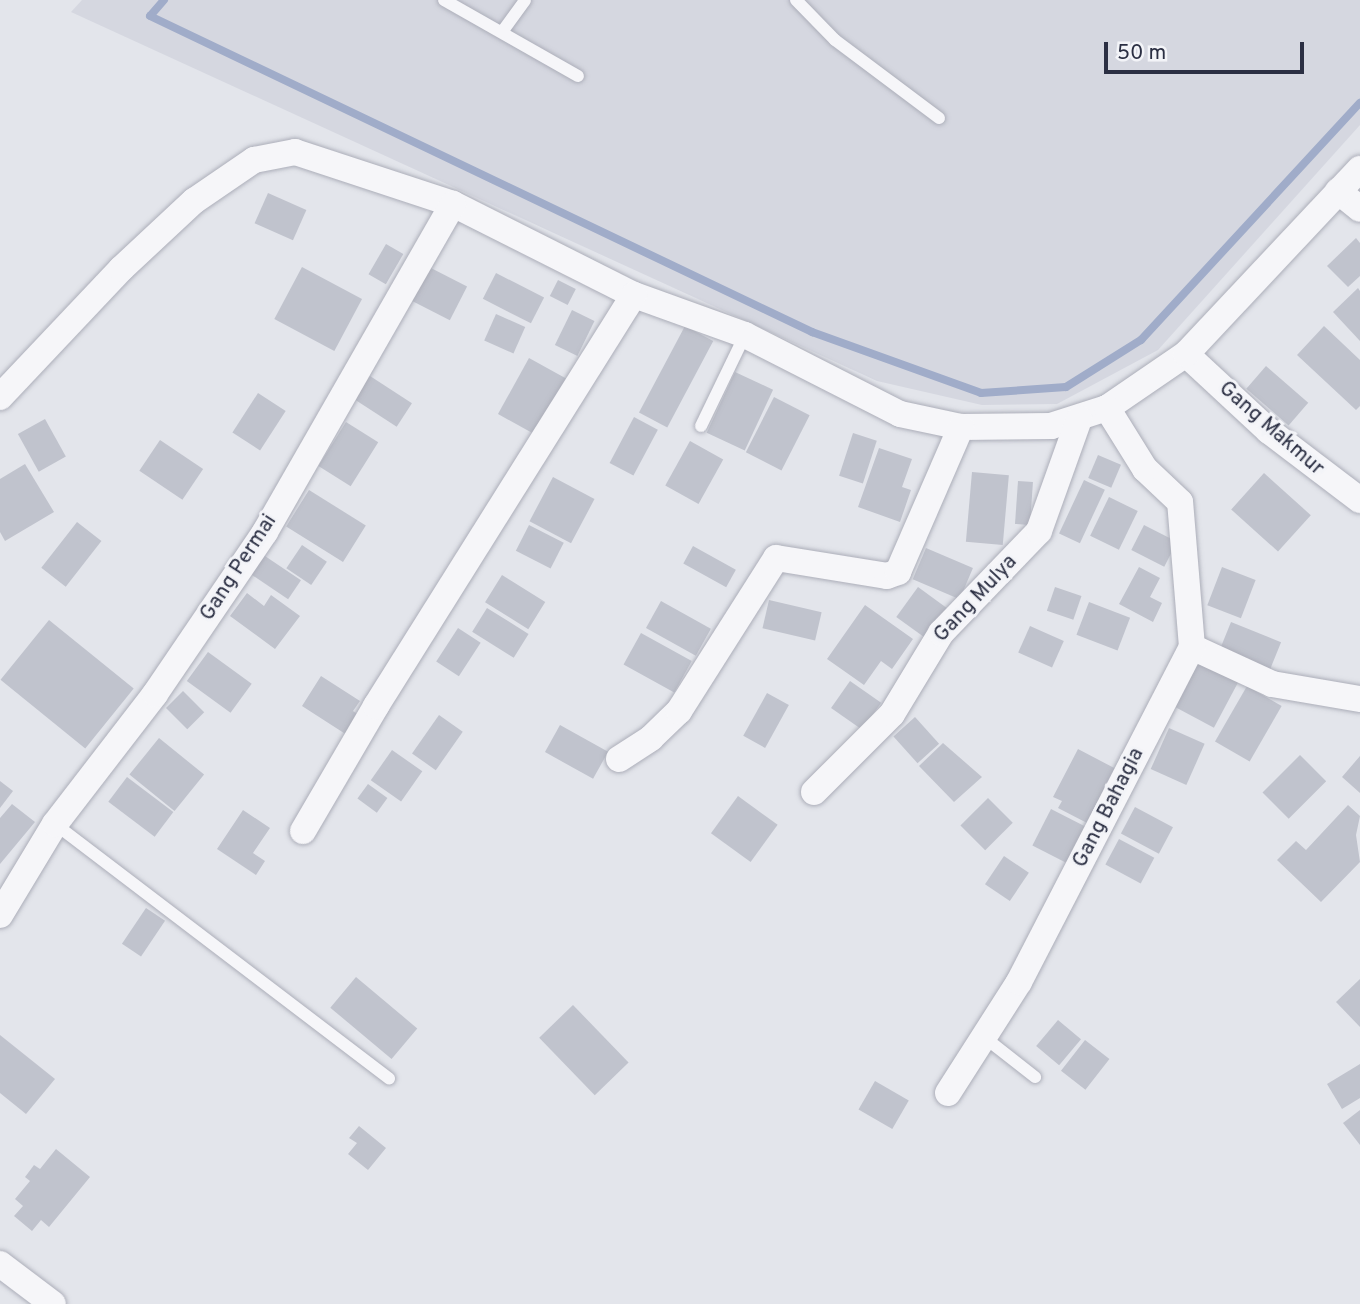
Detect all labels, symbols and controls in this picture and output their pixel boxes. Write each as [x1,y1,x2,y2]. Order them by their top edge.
scale bar [1108,28,1308,72]
text: 50 m [1117,40,1166,67]
street label: Gang Makmur [1213,376,1329,482]
street label: Gang Permai [195,510,283,626]
street label: Gang Mulya [929,550,1023,648]
street label: Gang Bahagia [1068,744,1150,872]

